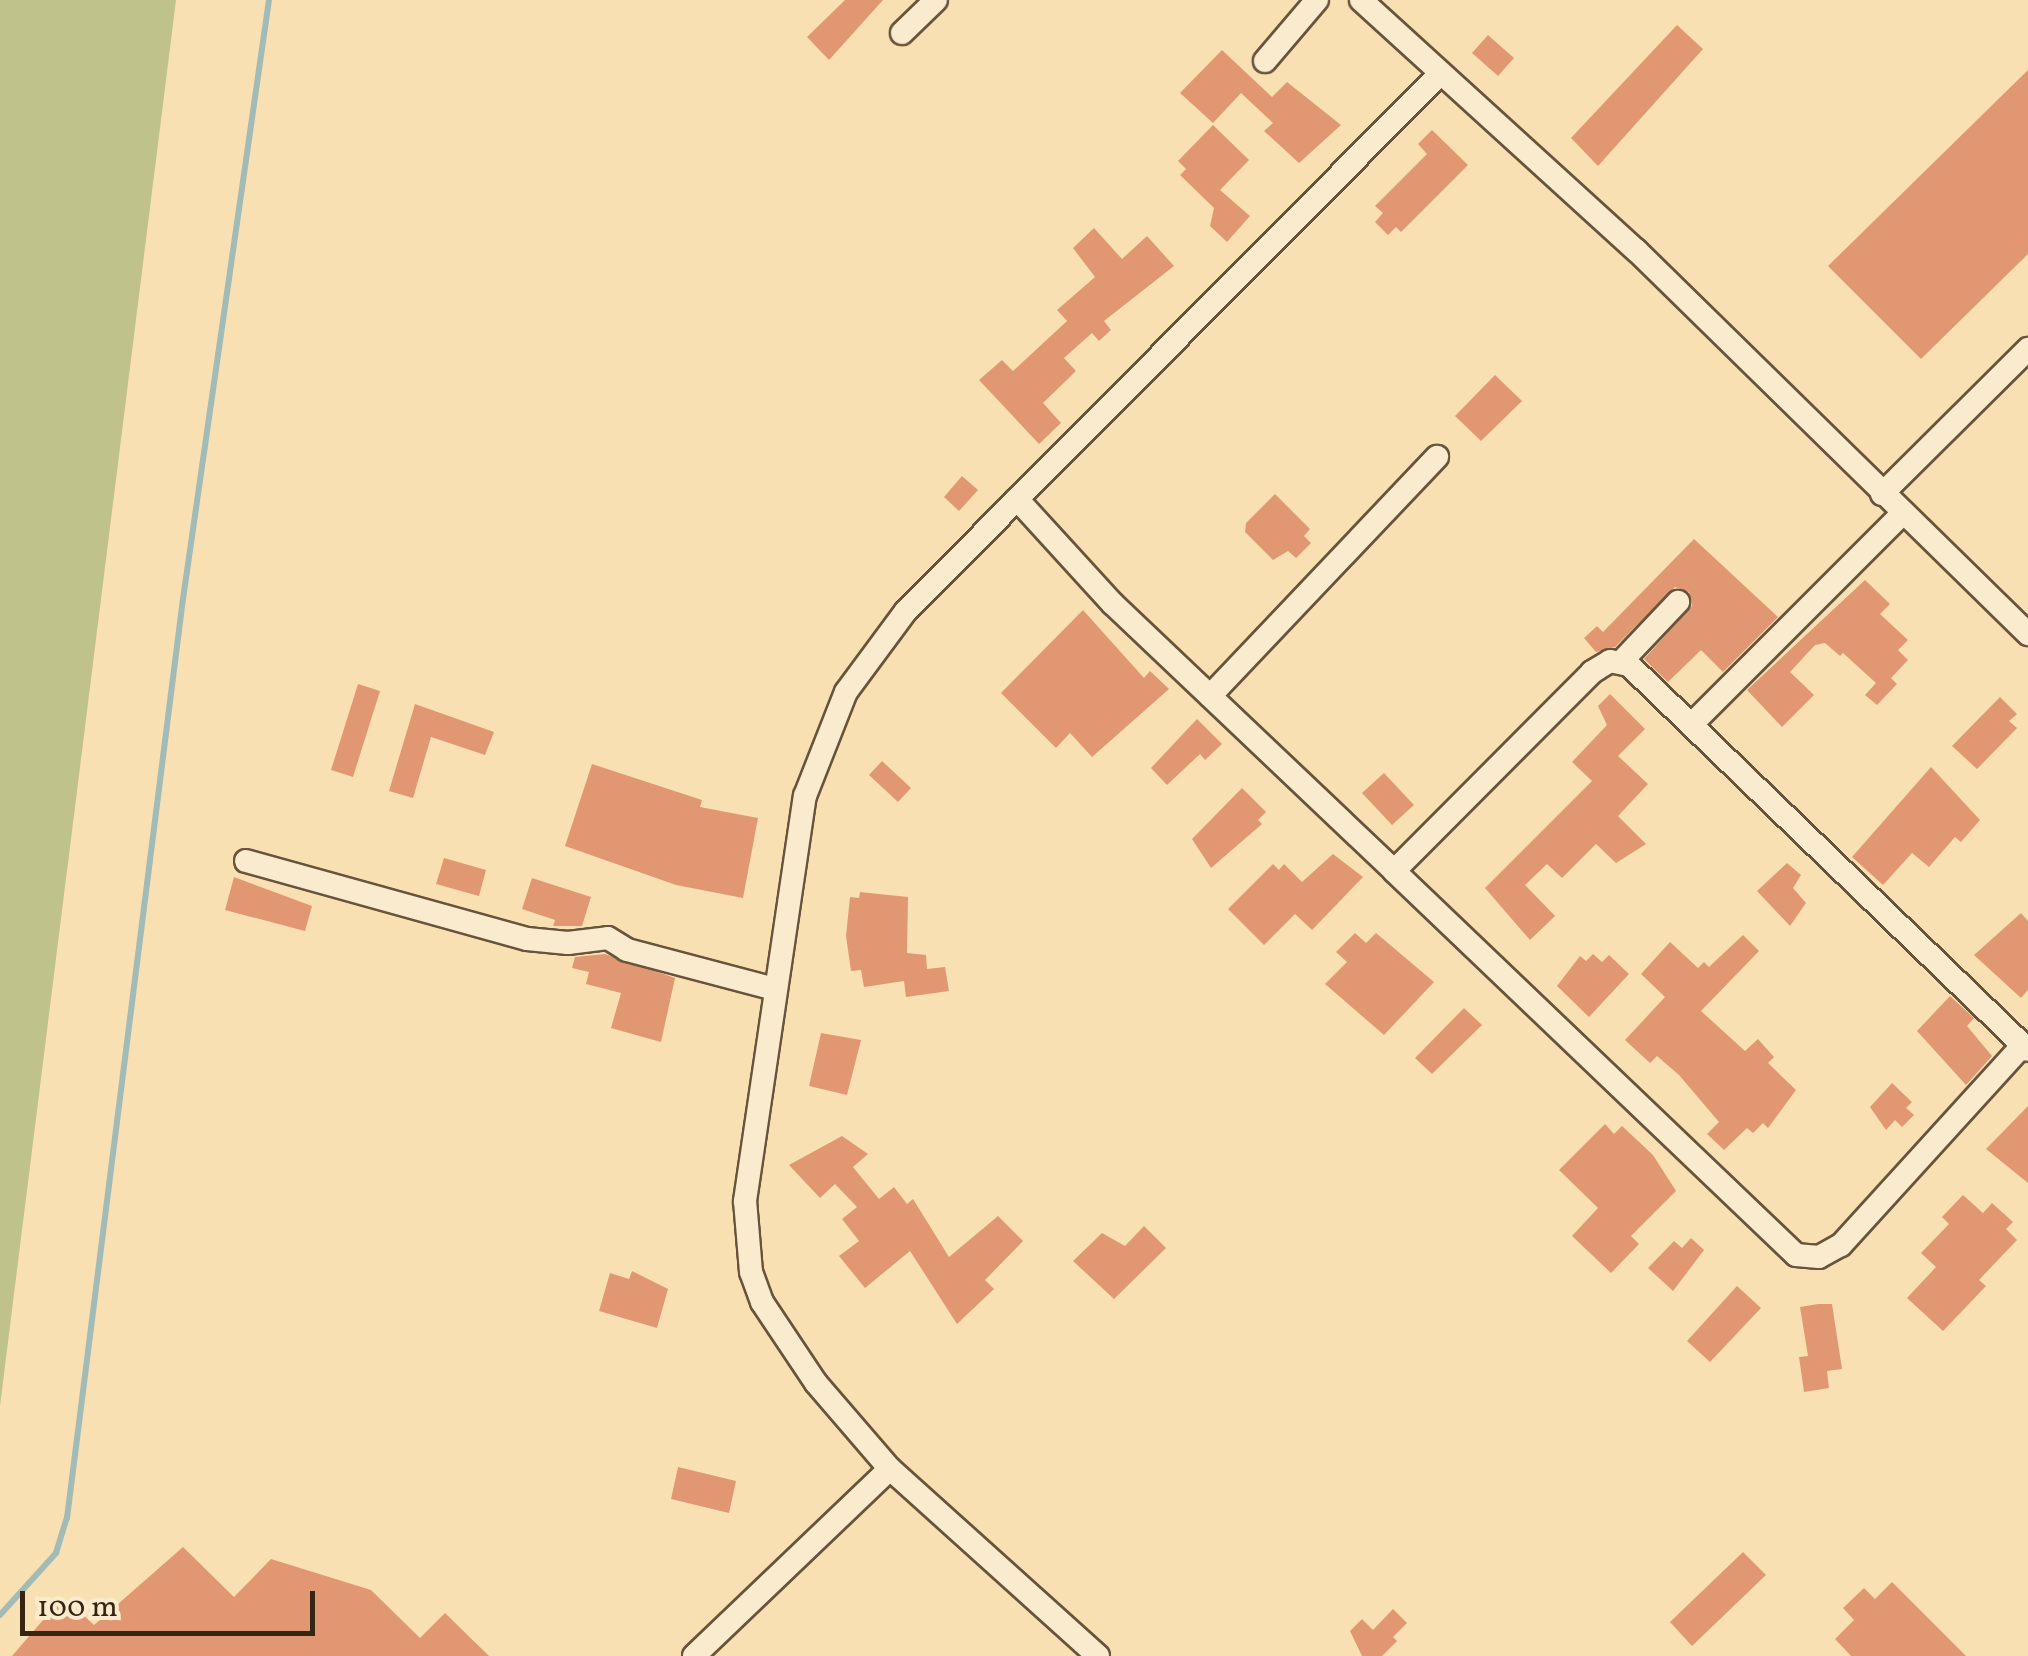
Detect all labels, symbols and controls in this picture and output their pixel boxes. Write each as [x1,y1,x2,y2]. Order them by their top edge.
scale bar [25,1571,320,1633]
text: 100 m [37,1587,118,1629]

